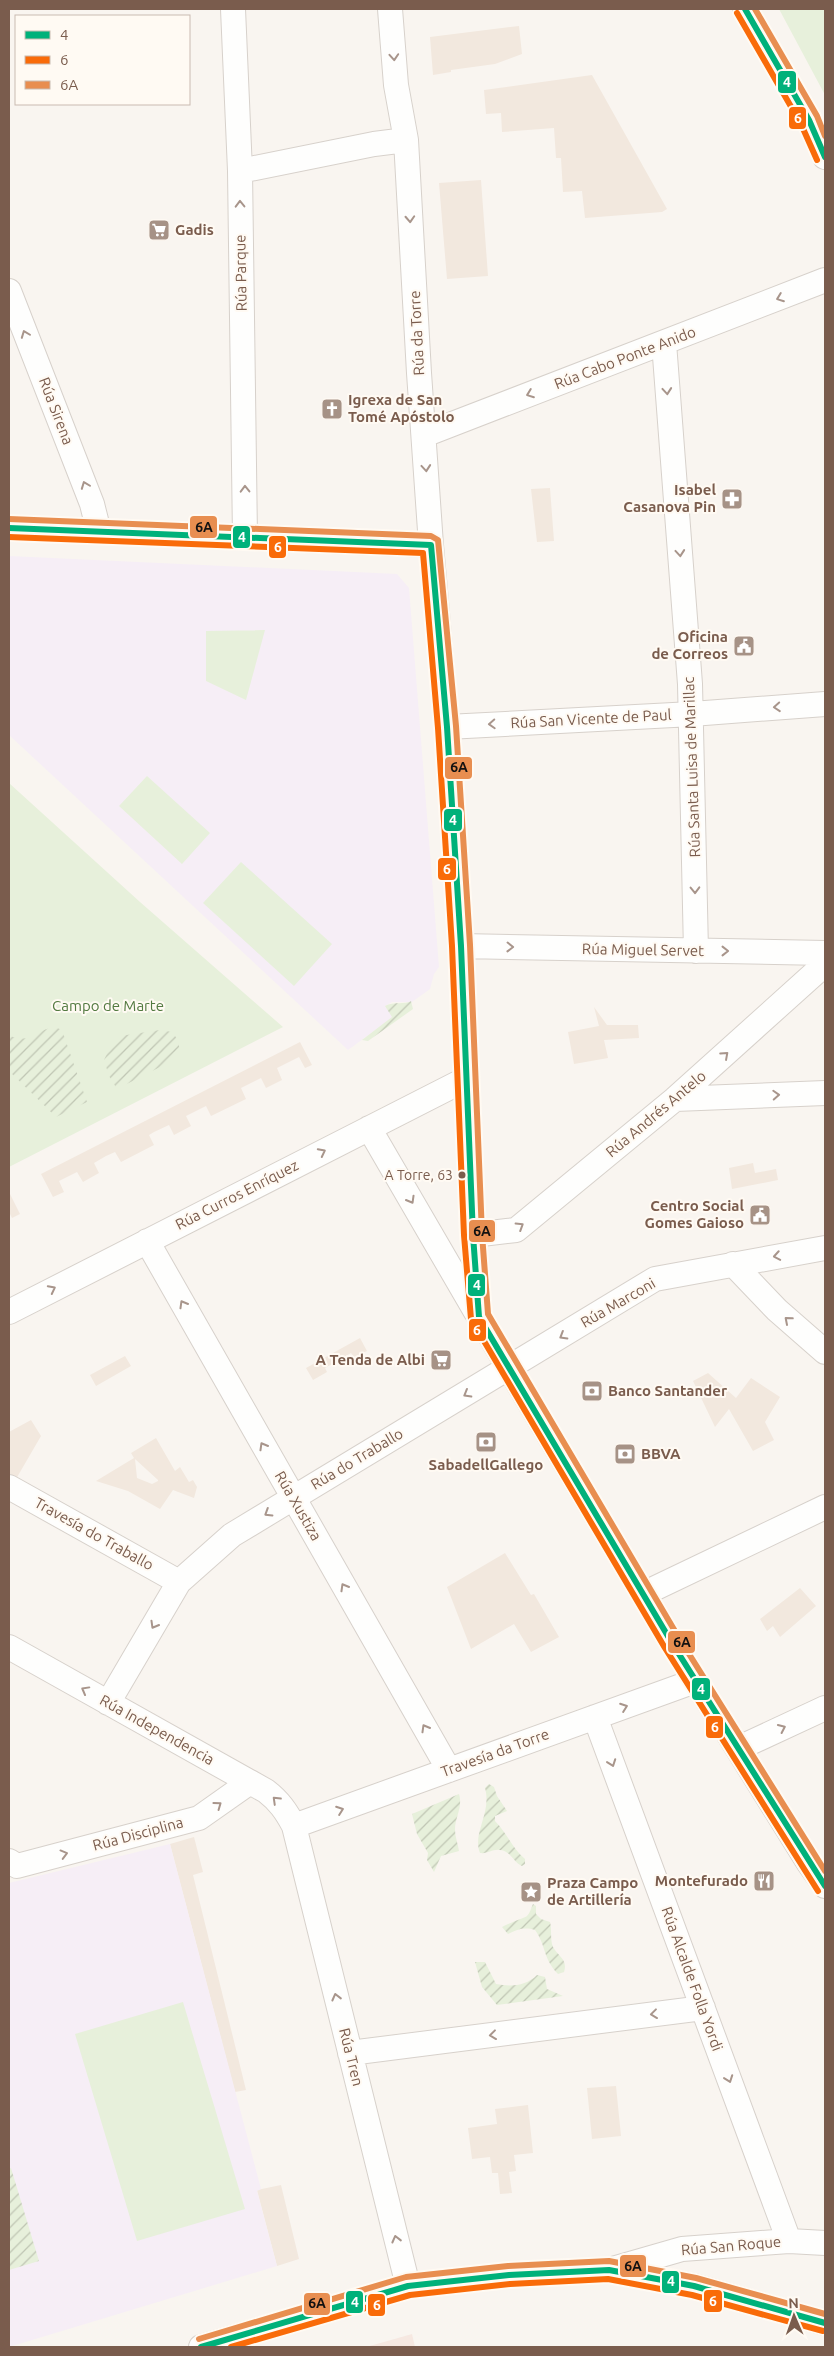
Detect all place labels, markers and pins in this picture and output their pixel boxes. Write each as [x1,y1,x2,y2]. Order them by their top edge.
supermarket icon: Gadis [147,218,171,242]
place label: Gadis [175,221,214,238]
place label: Igrexa de San Tomé Apóstolo [348,391,455,425]
church icon: Igrexa de San Tomé Apóstolo [320,397,344,421]
place label: Isabel Casanova Pin [623,481,716,515]
pharmacy icon: Isabel Casanova Pin [720,487,744,511]
place label: Oficina de Correos [651,628,728,662]
public building icon: Oficina de Correos [732,634,756,658]
place label: A Torre, 63 [385,1167,453,1183]
marker: A Torre, 63 [457,1170,467,1180]
place label: Centro Social Gomes Gaioso [645,1197,744,1231]
public building icon: Centro Social Gomes Gaioso [748,1203,772,1227]
supermarket icon: A Tenda de Albi [429,1348,453,1372]
place label: A Tenda de Albi [315,1351,425,1368]
bank icon: Banco Santander [580,1379,604,1403]
place label: Banco Santander [608,1382,728,1399]
bank icon: SabadellGallego [474,1430,498,1454]
bank icon: BBVA [613,1442,637,1466]
place label: BBVA [641,1445,681,1462]
place label: SabadellGallego [429,1456,543,1473]
restaurant icon: Montefurado [752,1869,776,1893]
place label: Montefurado [655,1872,748,1889]
place label: Praza Campo de Artillería [547,1874,638,1908]
place icon: Praza Campo de Artillería [519,1880,543,1904]

